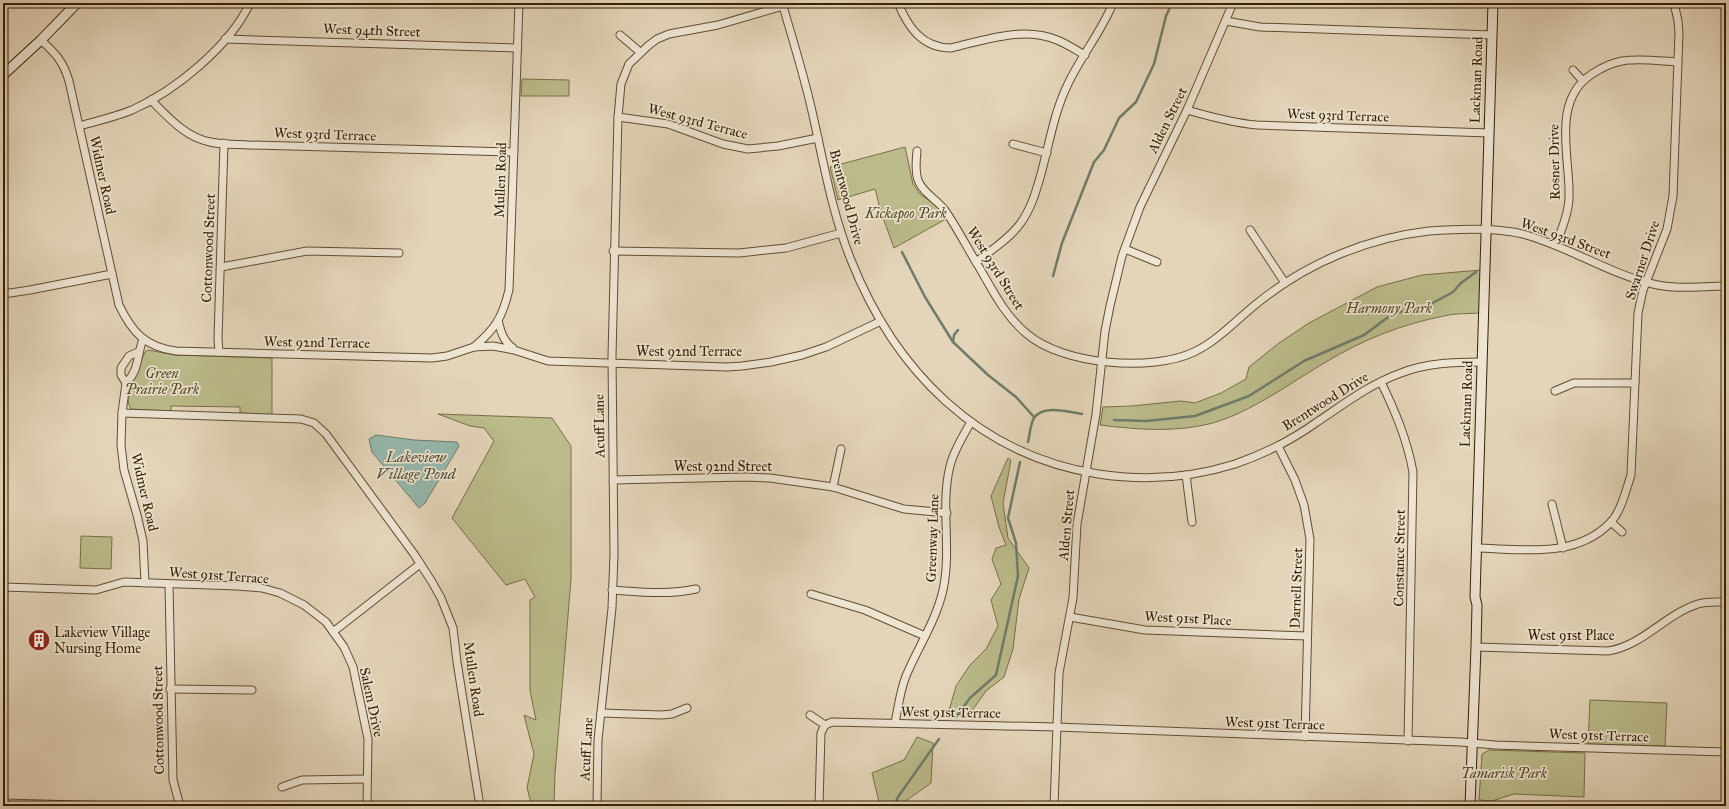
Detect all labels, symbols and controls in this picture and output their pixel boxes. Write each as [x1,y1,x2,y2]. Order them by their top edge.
street label: West 94th Street [323,20,421,41]
street label: Lackman Road [1466,36,1487,124]
street label: Alden Street [1144,84,1191,157]
street label: West 93rd Terrace [646,100,750,143]
street label: West 93rd Terrace [1287,105,1390,126]
street label: West 93rd Terrace [274,124,377,145]
street label: Rosner Drive [1545,124,1564,200]
street label: Widmer Road [86,134,119,216]
street label: Mullen Road [491,142,510,218]
street label: Brentwood Drive [826,147,868,247]
street label: Cottonwood Street [198,193,219,303]
park label: Kickapoo Park [864,205,948,223]
street label: West 93rd Street [1518,214,1613,263]
street label: Swarner Drive [1622,218,1663,302]
street label: West 93rd Street [963,224,1028,313]
park label: Harmony Park [1345,300,1433,317]
street label: West 92nd Terrace [264,333,370,352]
street label: West 92nd Terrace [636,343,742,360]
street label: Lackman Road [1456,360,1477,448]
park label: Green Prairie Park [125,365,200,398]
street label: Brentwood Drive [1279,368,1372,435]
street label: Acuff Lane [590,394,609,459]
water label: Lakeview Village Pond [376,448,457,483]
street label: Widmer Road [127,451,162,533]
street label: West 92nd Street [674,458,772,475]
street label: Alden Street [1055,489,1078,562]
street label: Greenway Lane [922,493,943,583]
street label: Constance Street [1390,509,1409,607]
street label: Darnell Street [1287,547,1306,629]
street label: West 91st Terrace [168,564,270,587]
street label: West 91st Place [1144,608,1232,629]
place label: Lakeview Village Nursing Home [54,624,151,657]
building icon: Lakeview Village Nursing Home [26,627,52,653]
street label: West 91st Place [1527,627,1615,644]
street label: Mullen Road [460,640,487,718]
street label: Cottonwood Street [149,665,168,775]
street label: Salem Drive [356,666,387,739]
street label: West 91st Terrace [901,703,1001,722]
street label: West 91st Terrace [1225,713,1325,734]
street label: Acuff Lane [576,717,597,782]
street label: West 91st Terrace [1549,725,1649,746]
park label: Tamarisk Park [1461,765,1548,782]

